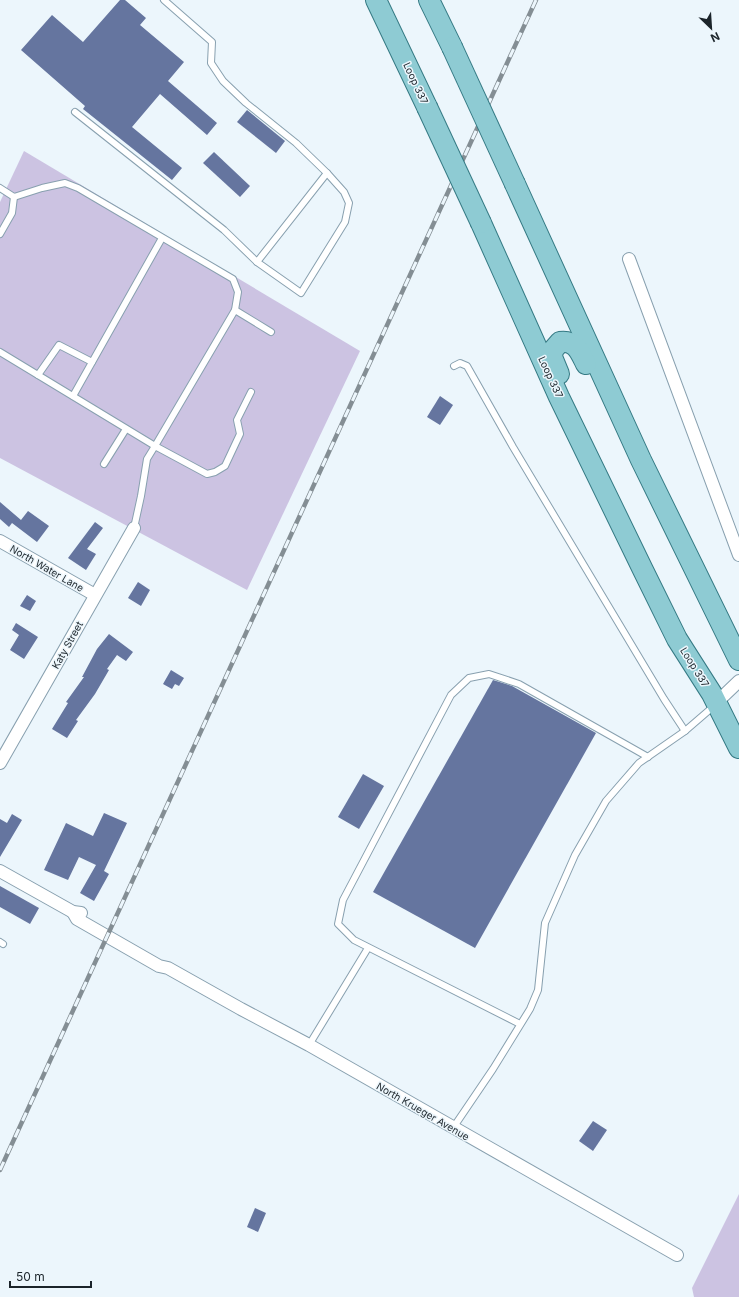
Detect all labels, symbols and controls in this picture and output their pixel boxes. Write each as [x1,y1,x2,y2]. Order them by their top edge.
north arrow [691,8,731,48]
text: N [708,29,722,45]
street label: Loop 337 [401,60,431,106]
street label: Loop 337 [536,354,566,400]
street label: North Water Lane [8,542,86,594]
street label: Katy Street [49,619,85,671]
street label: Loop 337 [678,645,712,689]
street label: North Krueger Avenue [374,1079,472,1143]
scale bar [10,1263,91,1289]
text: 50 m [16,1269,45,1284]

